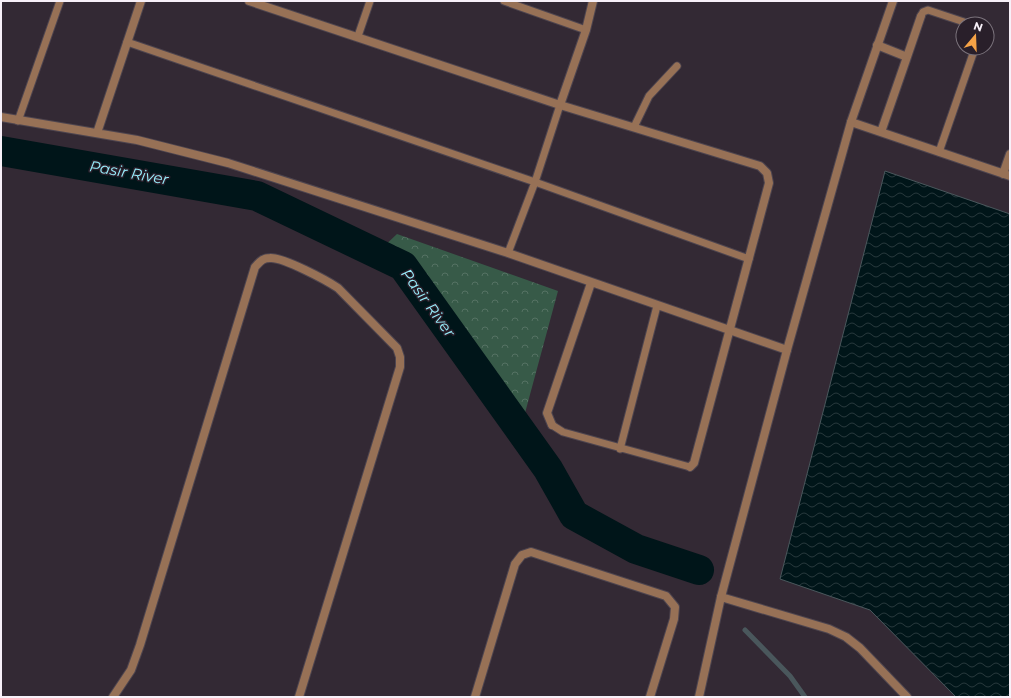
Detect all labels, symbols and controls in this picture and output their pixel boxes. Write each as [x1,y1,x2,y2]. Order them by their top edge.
north arrow [955,16,995,56]
text: N [972,18,985,35]
water label: Pasir River [88,156,171,189]
water label: Pasir River [397,265,460,341]

